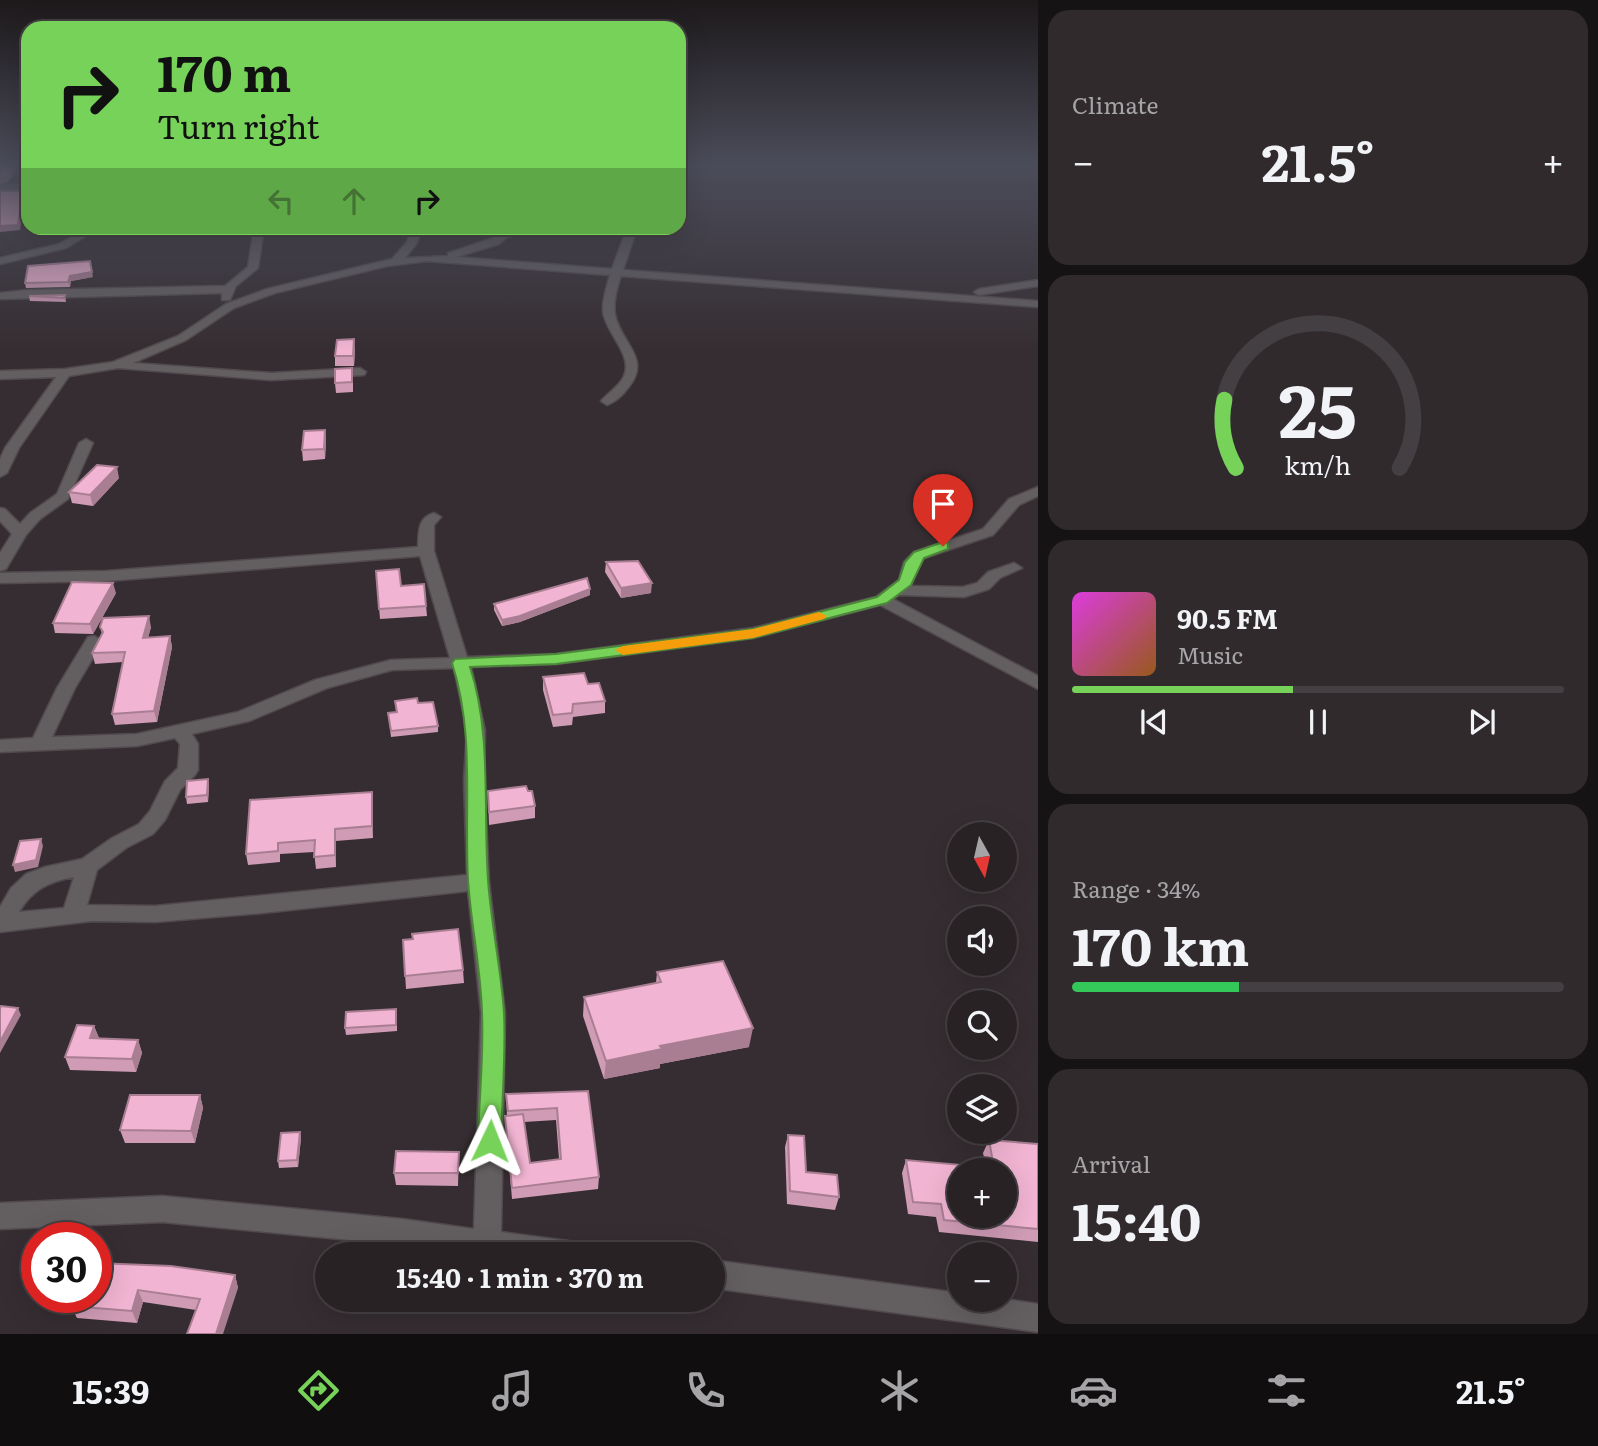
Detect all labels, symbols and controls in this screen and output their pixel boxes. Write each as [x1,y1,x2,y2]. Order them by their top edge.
text: 170 m [157,34,291,107]
icon: right [42,49,133,140]
text: Climate [1072,87,1158,121]
text: Turn right [157,101,319,149]
text: 21.5° [1261,121,1375,198]
text: − [1072,131,1094,188]
text: + [1542,131,1564,188]
icon: left [262,182,300,220]
icon: ahead [335,182,373,220]
icon: right [408,182,446,220]
text: 25 [1279,353,1357,461]
text: km/h [1285,446,1351,483]
pin [913,474,973,546]
icon: arrive [924,485,962,523]
text: 90.5 FM [1177,598,1278,637]
text: Music [1177,637,1243,671]
icon: previous [1135,703,1173,741]
icon: pause [1299,703,1337,741]
icon: next [1463,703,1501,741]
north arrow [947,822,1017,892]
map controls [947,822,1017,1312]
text: Range · 34% [1072,871,1201,905]
text: 170 km [1072,905,1249,982]
button: sound [947,906,1017,976]
button: search [947,990,1017,1060]
button: layers [947,1074,1017,1144]
position arrow [453,1104,527,1178]
text: Arrival [1072,1146,1151,1180]
button: + [947,1158,1017,1228]
text: 15:40 [1072,1180,1201,1257]
speed limit sign: 30 [21,1222,112,1313]
button: − [947,1242,1017,1312]
text: 15:40 · 1 min · 370 m [396,1257,644,1296]
text: 15:39 [72,1366,149,1414]
icon: directions [294,1366,343,1415]
icon: music [488,1366,537,1415]
icon: phone [681,1366,730,1415]
icon: climate [875,1366,924,1415]
icon: car [1069,1366,1118,1415]
icon: filters [1262,1366,1311,1415]
text: 21.5° [1456,1366,1526,1414]

